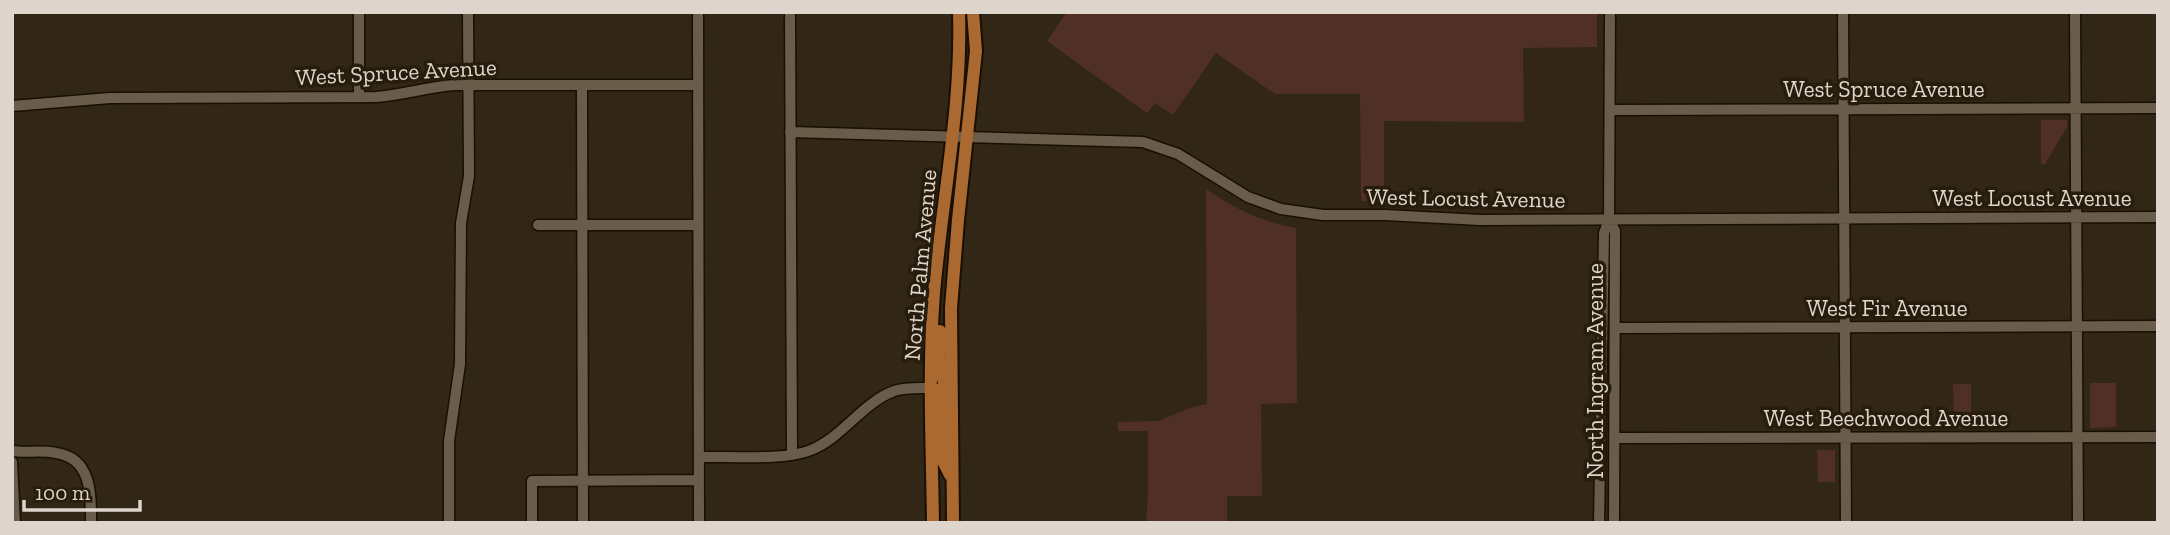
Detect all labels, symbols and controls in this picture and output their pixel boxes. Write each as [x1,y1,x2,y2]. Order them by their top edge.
street label: West Spruce Avenue [295,53,497,91]
street label: West Spruce Avenue [1783,75,1985,103]
street label: North Palm Avenue [898,168,942,362]
street label: West Locust Avenue [1366,182,1566,214]
street label: West Locust Avenue [1933,184,2131,212]
street label: North Ingram Avenue [1581,263,1609,479]
street label: West Fir Avenue [1806,294,1968,322]
street label: West Beechwood Avenue [1764,404,2008,432]
scale bar [24,468,140,512]
text: 100 m [35,480,90,505]

